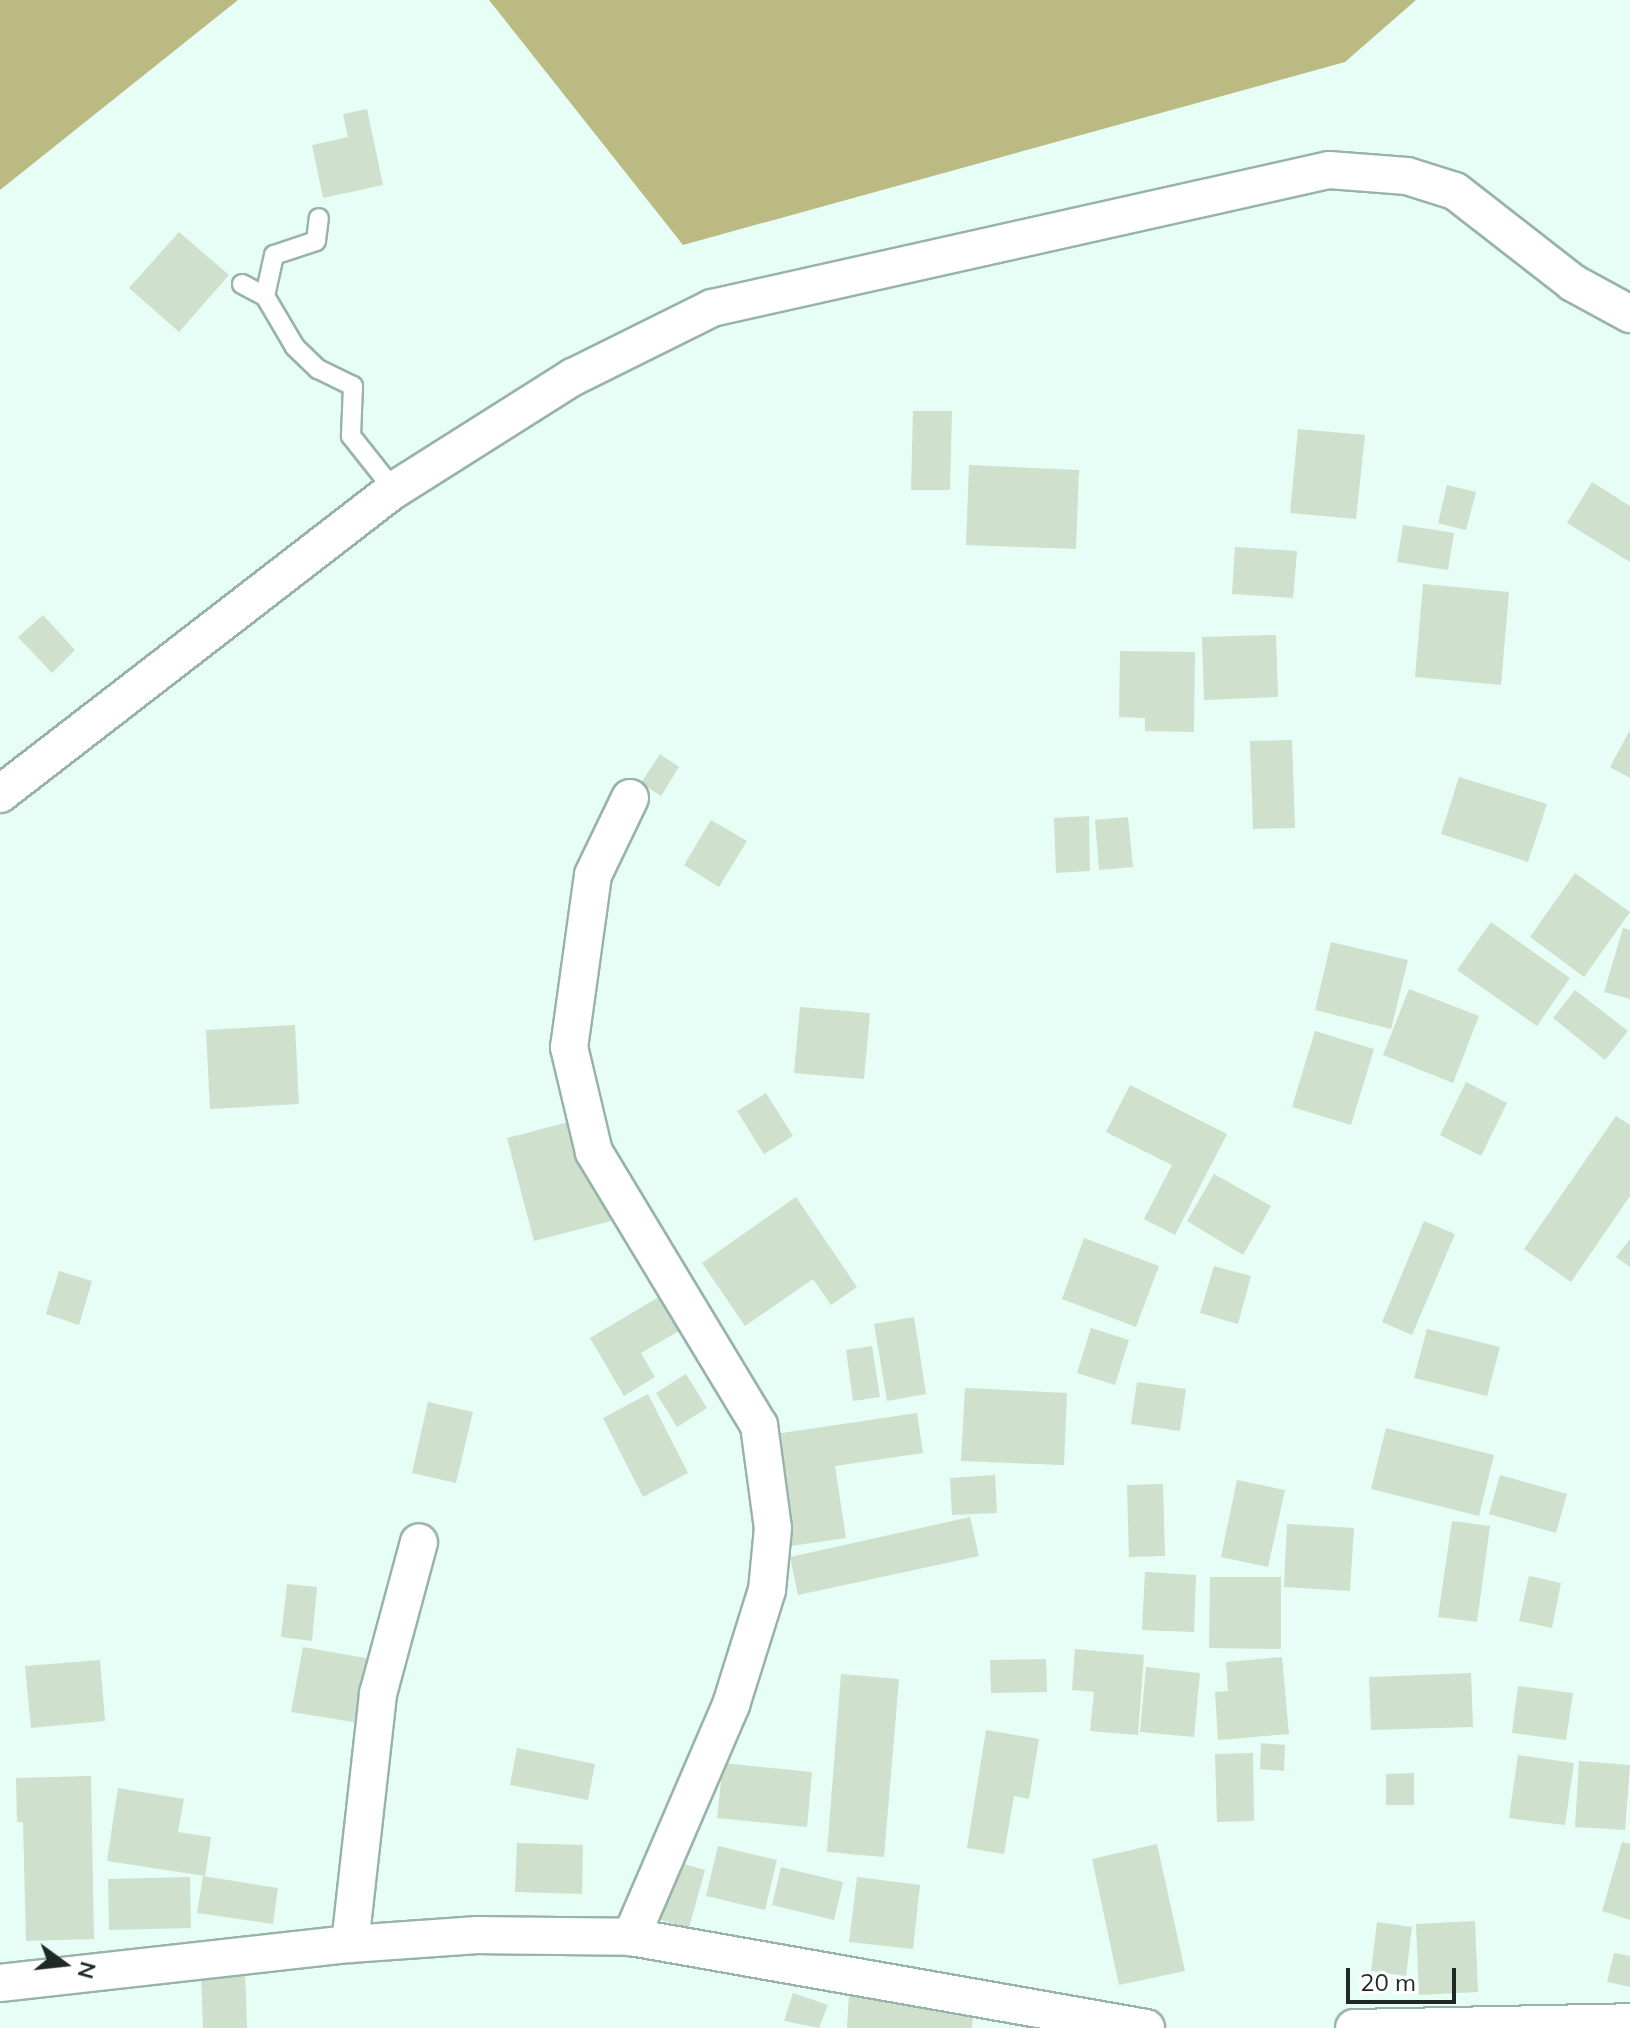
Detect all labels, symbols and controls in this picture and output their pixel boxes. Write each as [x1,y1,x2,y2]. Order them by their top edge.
north arrow [24,1924,104,2004]
scale bar [1350,1952,1460,2002]
text: N [72,1959,103,1982]
text: 20 m [1360,1967,1416,1997]

